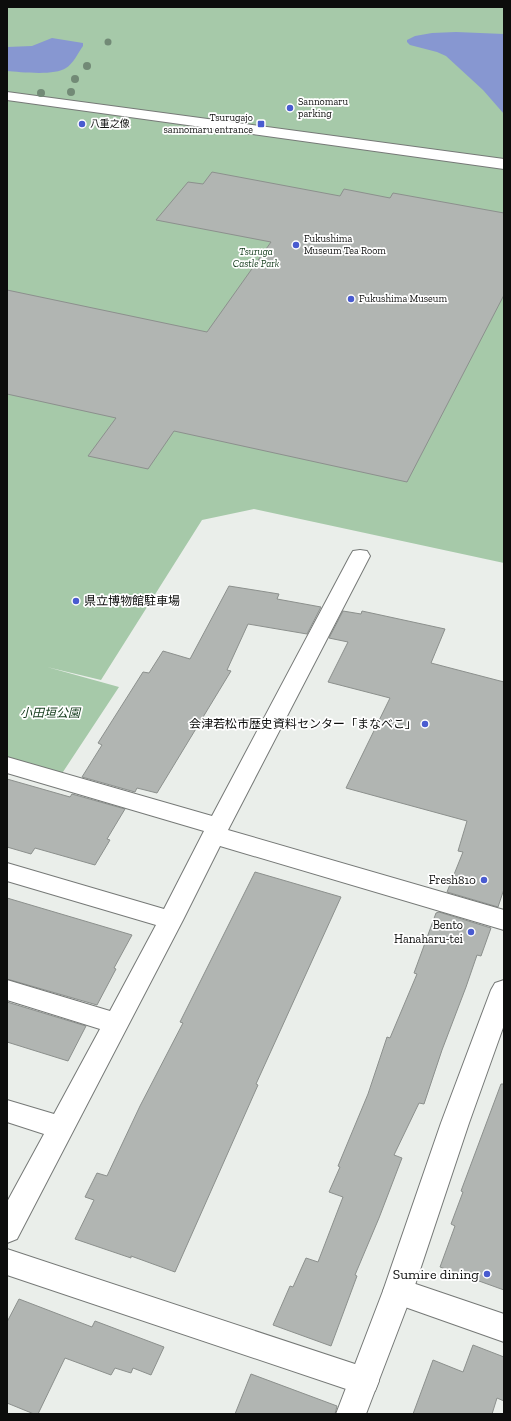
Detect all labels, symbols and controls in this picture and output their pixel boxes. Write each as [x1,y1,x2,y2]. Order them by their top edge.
place label: Sannomaru parking [298,96,348,120]
marker: Sannomaru parking [285,103,295,113]
place label: Tsurugajo sannomaru entrance [163,112,253,136]
place label: 八重之像 [90,118,130,130]
marker: 八重之像 [77,119,87,129]
marker: Tsurugajo sannomaru entrance [256,119,266,129]
place label: Fukushima Museum Tea Room [304,233,386,257]
marker: Fukushima Museum Tea Room [291,240,301,250]
park label: Tsuruga Castle Park [233,246,280,270]
place label: Fukushima Museum [359,293,447,305]
marker: Fukushima Museum [346,294,356,304]
place label: 県立博物館駐車場 [84,594,180,608]
marker: 県立博物館駐車場 [71,596,81,606]
park label: 小田垣公園 [20,706,82,720]
place label: 会津若松市歴史資料センター「まなべこ」 [189,717,417,731]
marker: 会津若松市歴史資料センター「まなべこ」 [420,719,430,729]
place label: Fresh810 [429,873,476,887]
marker: Fresh810 [479,875,489,885]
place label: Bento Hanaharu-tei [394,918,464,946]
marker: Bento Hanaharu-tei [466,927,476,937]
place label: Sumire dining [393,1266,479,1283]
marker: Sumire dining [482,1269,492,1279]

